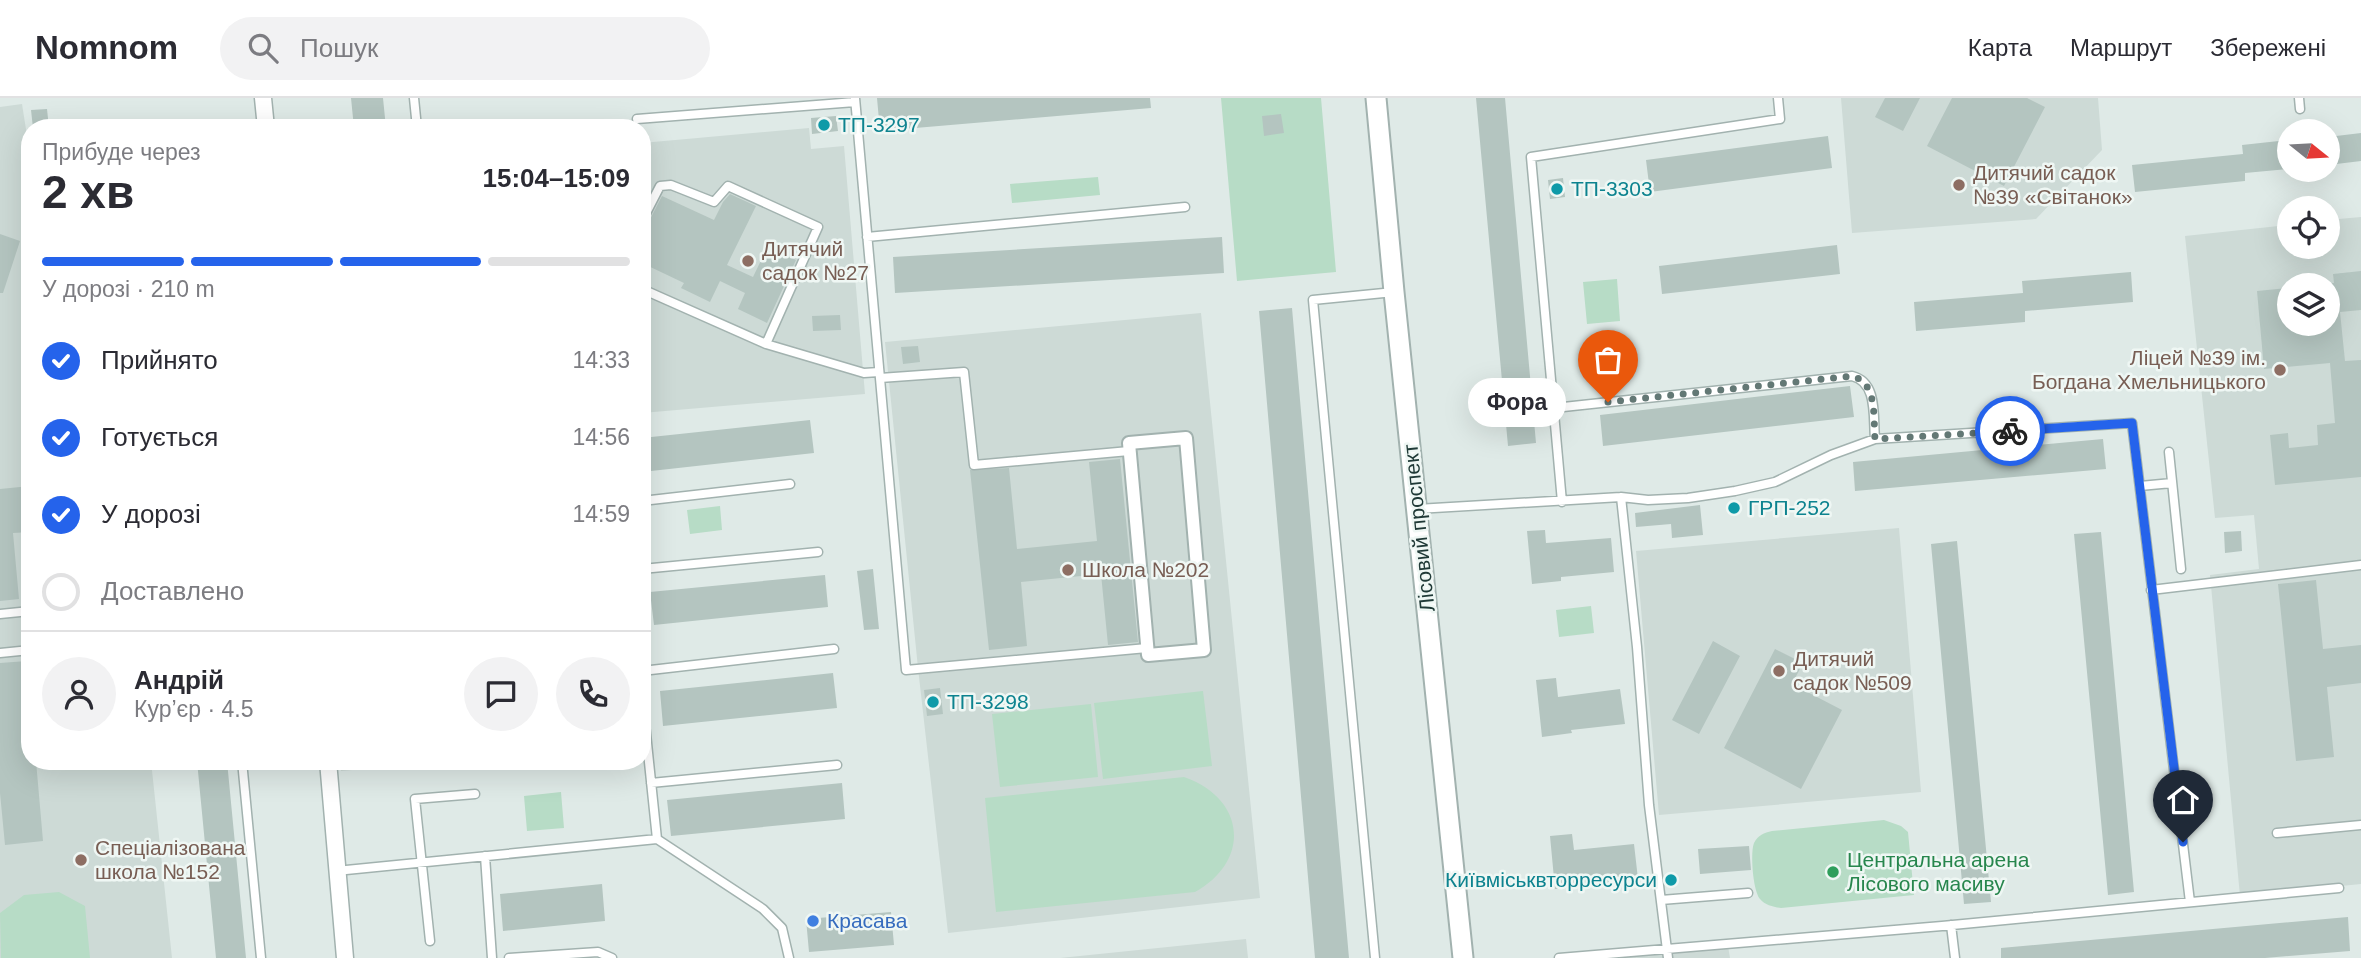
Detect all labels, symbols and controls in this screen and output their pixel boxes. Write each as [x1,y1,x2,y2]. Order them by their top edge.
search box [220,17,710,80]
text: Nomnom [35,29,178,66]
icon: search [244,29,282,67]
text: Пошук [300,33,378,63]
text: Карта [1968,34,2032,61]
text: Маршрут [2070,34,2172,61]
text: Збережені [2210,34,2326,61]
place label: ТП-3297 [838,113,920,136]
marker: ТП-3297 [816,117,832,133]
north arrow [2277,119,2340,182]
map controls [2277,119,2340,336]
text: Прибуде через [42,139,201,165]
place label: Дитячий садок №39 «Світанок» [1973,161,2133,208]
text: 15:04–15:09 [483,163,630,193]
text: 2 хв [42,166,134,218]
place label: ТП-3303 [1571,177,1653,200]
marker: Дитячий садок №39 «Світанок» [1951,177,1967,193]
marker: ТП-3303 [1549,181,1565,197]
button: locate [2277,196,2340,259]
place label: Дитячий садок №27 [762,237,869,284]
marker: Дитячий садок №27 [740,253,756,269]
button: layers [2277,273,2340,336]
text: У дорозі · 210 m [42,276,215,302]
pin [1578,330,1638,402]
icon: bag [1589,341,1627,379]
icon: check [42,342,80,380]
text: Прийнято [101,345,218,375]
place label: Ліцей №39 ім. Богдана Хмельницького [2032,346,2266,393]
text: 14:33 [572,347,630,373]
marker: Ліцей №39 ім. Богдана Хмельницького [2272,362,2288,378]
callout: Фора [1468,378,1566,426]
text: Фора [1487,389,1547,415]
courier [1975,396,2045,466]
icon: bike [1991,412,2029,450]
icon: check [42,419,80,457]
text: Готується [101,422,218,452]
text: 14:56 [572,424,630,450]
street label: Лісовий проспект [1398,443,1439,613]
icon: check [42,496,80,534]
place label: ГРП-252 [1748,496,1831,519]
text: У дорозі [101,499,201,529]
marker: ГРП-252 [1726,500,1742,516]
text: 14:59 [572,501,630,527]
place label: Школа №202 [1082,558,1209,581]
marker: Школа №202 [1060,562,1076,578]
text: Доставлено [101,576,244,606]
place label: Дитячий садок №509 [1793,647,1912,694]
button: person [42,657,116,731]
button: chat [464,657,538,731]
button: phone [556,657,630,731]
marker: Дитячий садок №509 [1771,663,1787,679]
text: Андрій [134,665,224,695]
place label: ТП-3298 [947,690,1029,713]
marker: ТП-3298 [925,694,941,710]
text: Кур’єр · 4.5 [134,696,253,722]
pin [2153,770,2213,842]
icon: home [2164,781,2202,819]
place label: Спеціалізована школа №152 [95,836,246,883]
place label: Центральна арена Лісового масиву [1847,848,2030,895]
marker: Спеціалізована школа №152 [73,852,89,868]
marker: Центральна арена Лісового масиву [1825,864,1841,880]
place label: Київміськвторресурси [1445,868,1657,891]
marker: Київміськвторресурси [1663,872,1679,888]
place label: Красава [827,909,908,932]
marker: Красава [805,913,821,929]

